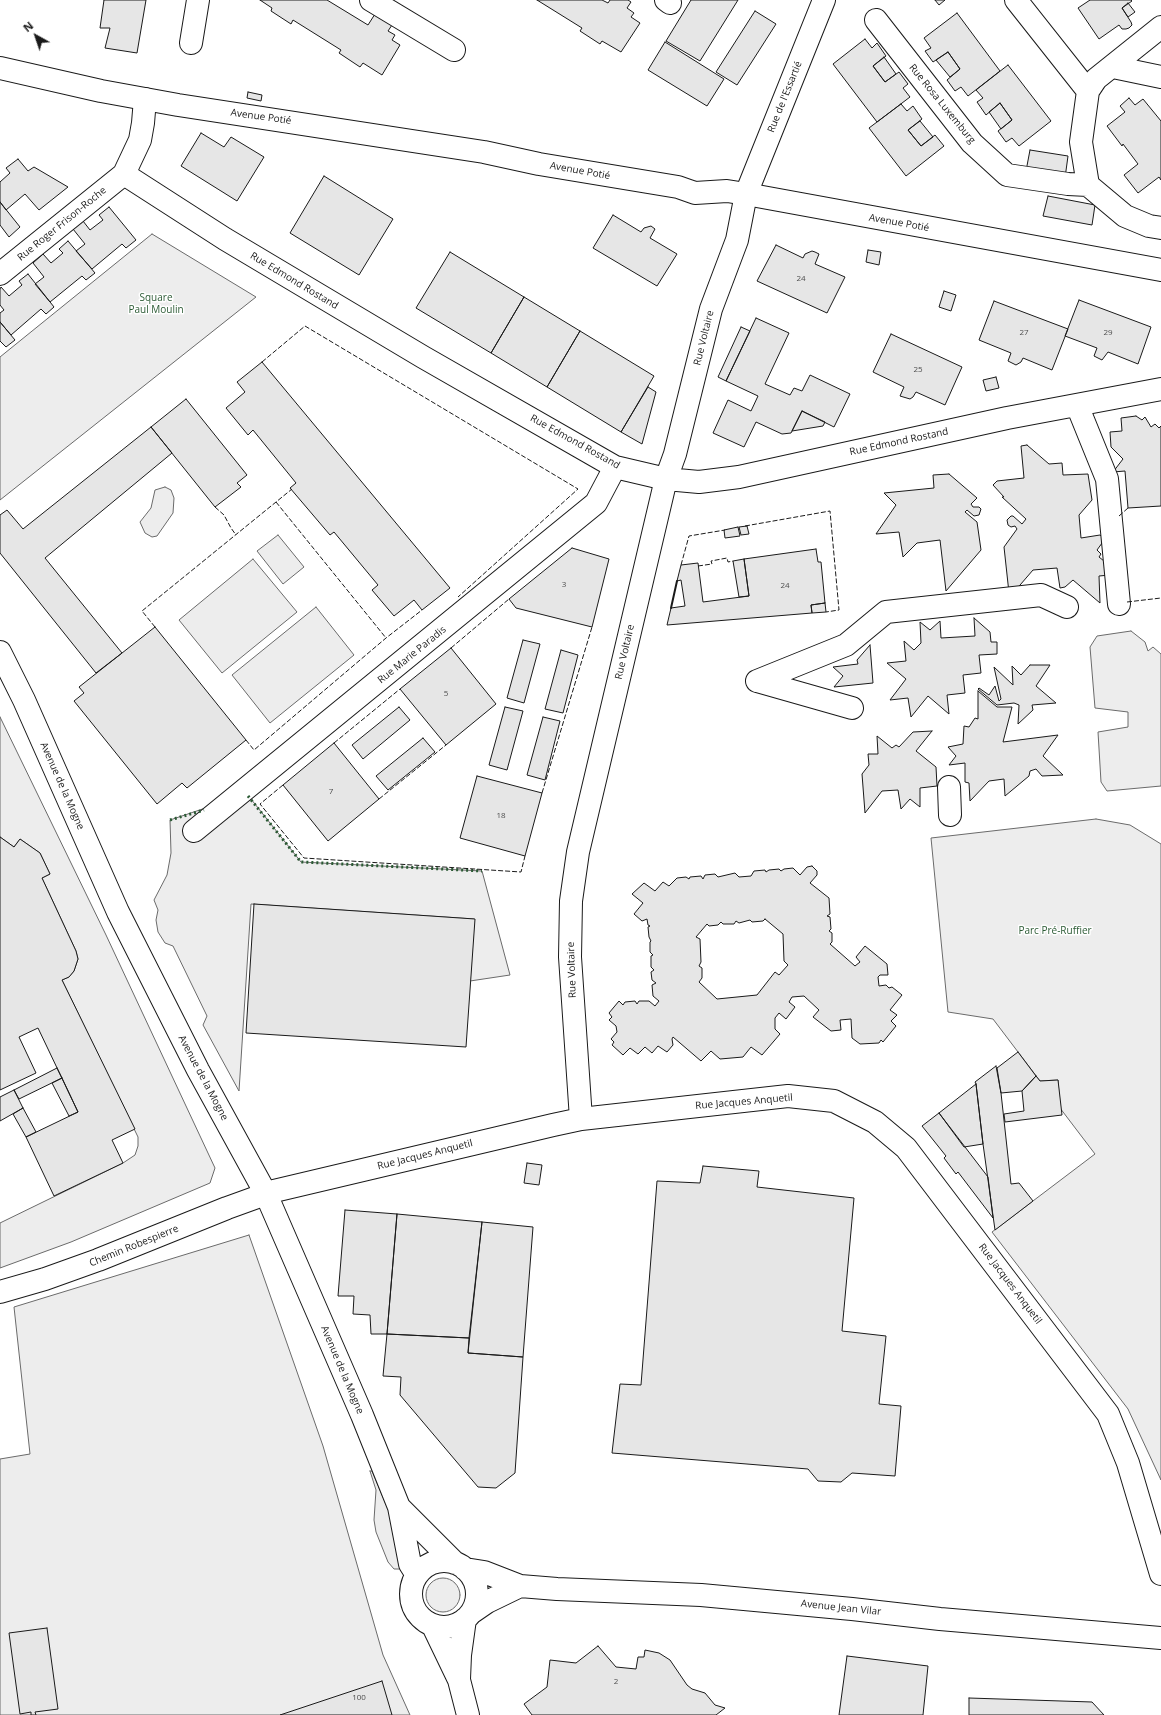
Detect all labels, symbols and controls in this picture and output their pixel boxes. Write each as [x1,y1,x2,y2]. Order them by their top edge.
north arrow [16,16,56,56]
text: N [20,18,36,35]
street label: Rue de l'Essartié [765,60,805,134]
street label: Rue Rosa Luxemburg [906,62,978,146]
street label: Avenue Potié [230,107,292,127]
street label: Avenue Potié [549,160,611,182]
street label: Rue Roger Frison-Roche [15,184,109,264]
street label: Avenue Potié [868,212,930,234]
street label: Rue Edmond Rostand [248,250,340,312]
house number: 24 [796,274,806,284]
park label: Square Paul Moulin [128,292,184,316]
street label: Rue Voltaire [691,309,717,367]
house number: 27 [1019,328,1029,338]
house number: 29 [1103,328,1113,338]
house number: 25 [913,365,923,375]
street label: Rue Edmond Rostand [528,412,622,472]
street label: Rue Edmond Rostand [849,426,949,458]
house number: 3 [562,580,566,590]
house number: 24 [780,581,790,591]
street label: Rue Voltaire [613,623,637,681]
street label: Rue Marie Paradis [375,624,449,686]
house number: 5 [444,689,448,699]
street label: Avenue de la Mogne [37,740,87,832]
house number: 7 [329,787,333,797]
house number: 18 [496,811,506,821]
park label: Parc Pré-Ruffier [1018,925,1092,937]
street label: Rue Voltaire [565,942,579,998]
street label: Avenue de la Mogne [175,1033,231,1123]
street label: Rue Jacques Anquetil [695,1092,793,1112]
street label: Rue Jacques Anquetil [376,1137,474,1173]
street label: Chemin Robespierre [88,1223,180,1269]
street label: Rue Jacques Anquetil [976,1241,1044,1327]
street label: Avenue de la Mogne [318,1324,366,1416]
street label: Avenue Jean Vilar [800,1598,882,1618]
house number: 2 [614,1677,618,1687]
house number: 100 [352,1693,366,1703]

